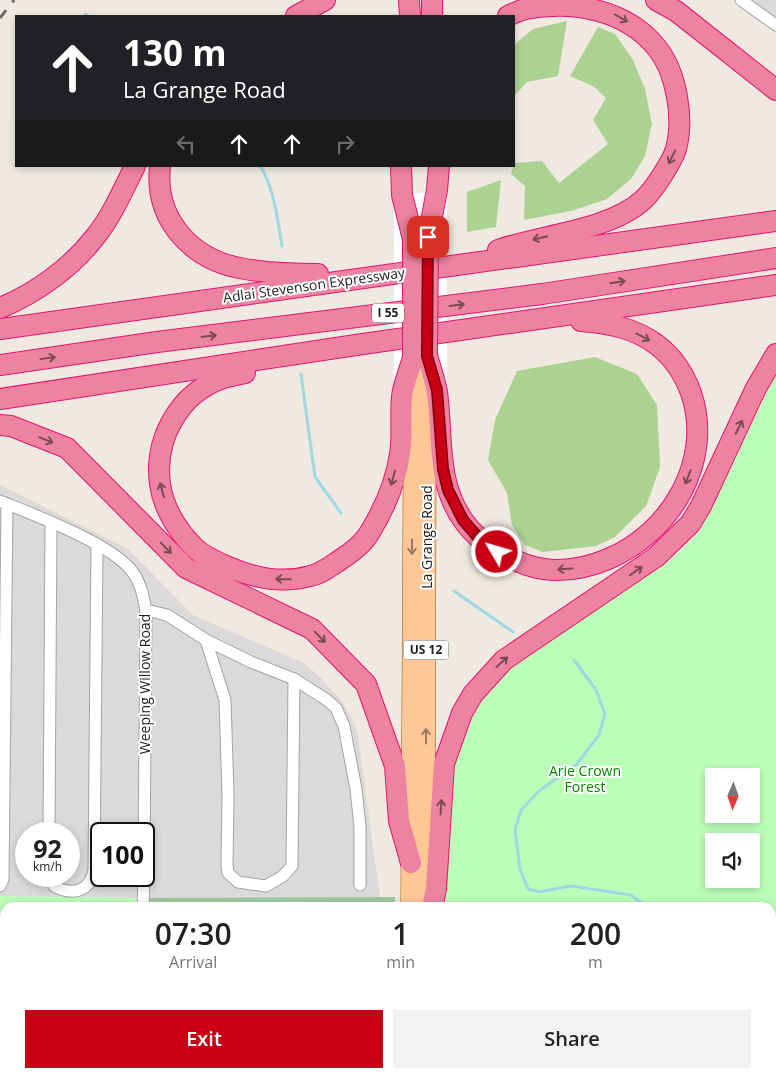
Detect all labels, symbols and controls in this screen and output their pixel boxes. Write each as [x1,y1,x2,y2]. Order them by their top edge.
one-way arrow [613,14,627,24]
text: 130 m [123,29,227,76]
icon: ahead [40,35,105,100]
text: La Grange Road [123,74,286,104]
icon: left [172,130,200,158]
icon: ahead [225,130,253,158]
icon: ahead [278,130,306,158]
icon: right [331,130,359,158]
one-way arrow [667,149,676,164]
pin [407,216,449,258]
icon: arrive [414,223,442,251]
one-way arrow [533,234,549,244]
street label: Adlai Stevenson Expressway [222,262,407,307]
one-way arrow [610,277,626,287]
one-way arrow [449,299,465,309]
road number: I 55 [372,304,404,322]
one-way arrow [201,331,217,341]
one-way arrow [635,332,650,342]
one-way arrow [40,353,56,363]
one-way arrow [734,420,744,435]
one-way arrow [38,436,53,445]
one-way arrow [683,469,692,484]
one-way arrow [388,470,398,486]
one-way arrow [157,483,166,499]
street label: La Grange Road [417,485,436,589]
position arrow [470,525,522,577]
one-way arrow [407,539,417,555]
one-way arrow [160,541,172,554]
one-way arrow [557,565,573,574]
one-way arrow [629,565,643,575]
one-way arrow [275,574,292,584]
street label: Weeping Willow Road [135,614,154,754]
one-way arrow [314,630,326,643]
road number: US 12 [404,640,448,660]
one-way arrow [496,657,509,668]
one-way arrow [421,729,431,745]
park label: Arie Crown Forest [549,761,621,796]
north arrow [705,768,760,822]
map controls [705,768,760,888]
one-way arrow [437,799,446,815]
speed limit sign: 100 [90,822,155,887]
text: 92 [33,831,62,865]
button: sound [705,833,760,888]
text: km/h [33,858,62,875]
text: 07:30 [155,913,232,954]
text: 1 [392,913,409,954]
text: 200 [570,913,621,954]
text: Arrival [169,951,217,973]
text: min [386,951,415,973]
text: m [588,951,603,973]
button: Exit [25,1010,383,1068]
button: Share [393,1010,751,1068]

